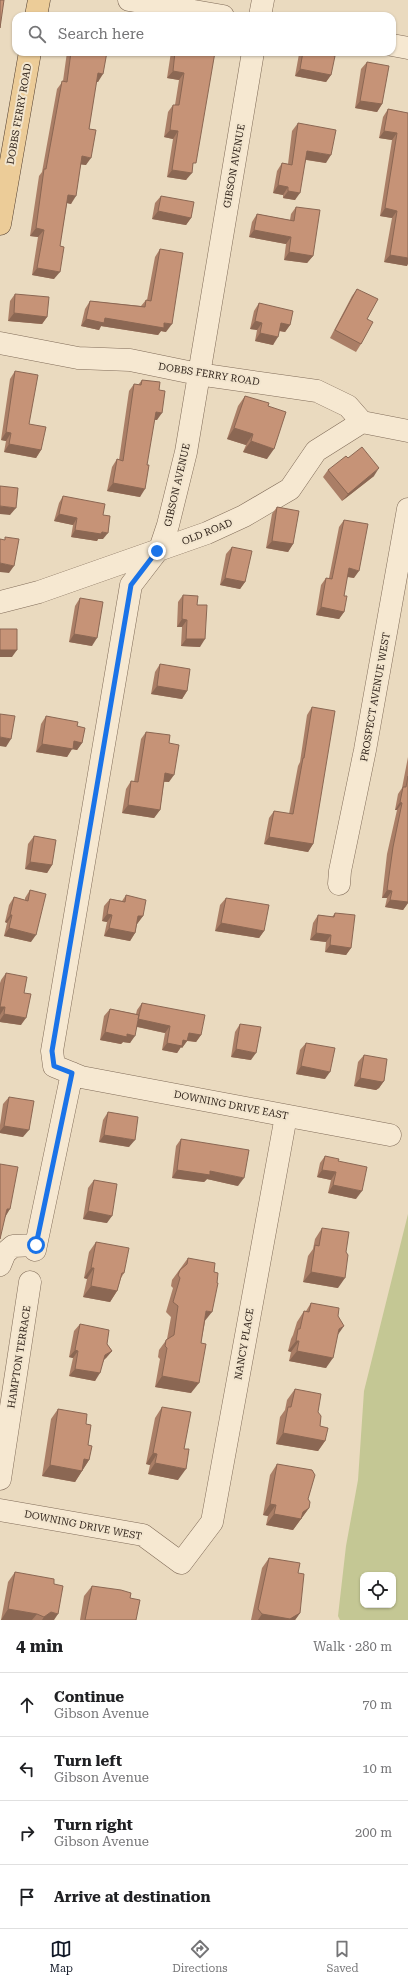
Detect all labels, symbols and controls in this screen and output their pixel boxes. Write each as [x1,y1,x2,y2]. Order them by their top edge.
search box [12,12,396,56]
icon: search [26,23,48,45]
text: Search here [58,25,144,43]
street label: DOBBS FERRY ROAD [5,62,33,165]
street label: GIBSON AVENUE [221,123,247,209]
street label: DOBBS FERRY ROAD [158,361,261,387]
street label: GIBSON AVENUE [162,442,192,528]
street label: OLD ROAD [180,517,234,547]
route end [148,542,166,560]
street label: PROSPECT AVENUE WEST [358,631,392,762]
street label: DOWNING DRIVE EAST [173,1088,289,1122]
route start [27,1236,45,1254]
street label: HAMPTON TERRACE [5,1305,33,1409]
street label: NANCY PLACE [232,1307,256,1381]
street label: DOWNING DRIVE WEST [23,1508,143,1542]
map controls [360,1572,396,1608]
button: locate [360,1572,396,1608]
text: 4 min [16,1636,63,1656]
text: Walk · 280 m [313,1639,392,1654]
text: Continue [54,1688,124,1706]
icon: ahead [16,1694,38,1716]
text: 70 m [362,1697,392,1712]
text: Gibson Avenue [54,1706,149,1721]
text: Turn left [54,1752,122,1770]
icon: left [16,1758,38,1780]
text: 10 m [362,1761,392,1776]
text: Gibson Avenue [54,1770,149,1785]
text: Turn right [54,1816,133,1834]
icon: right [16,1822,38,1844]
text: 200 m [355,1825,392,1840]
text: Gibson Avenue [54,1834,149,1849]
icon: arrive [16,1886,38,1908]
text: Arrive at destination [54,1888,210,1906]
tab: Map [50,1938,73,1975]
tab: Directions [172,1938,227,1975]
tab: Saved [327,1938,358,1975]

